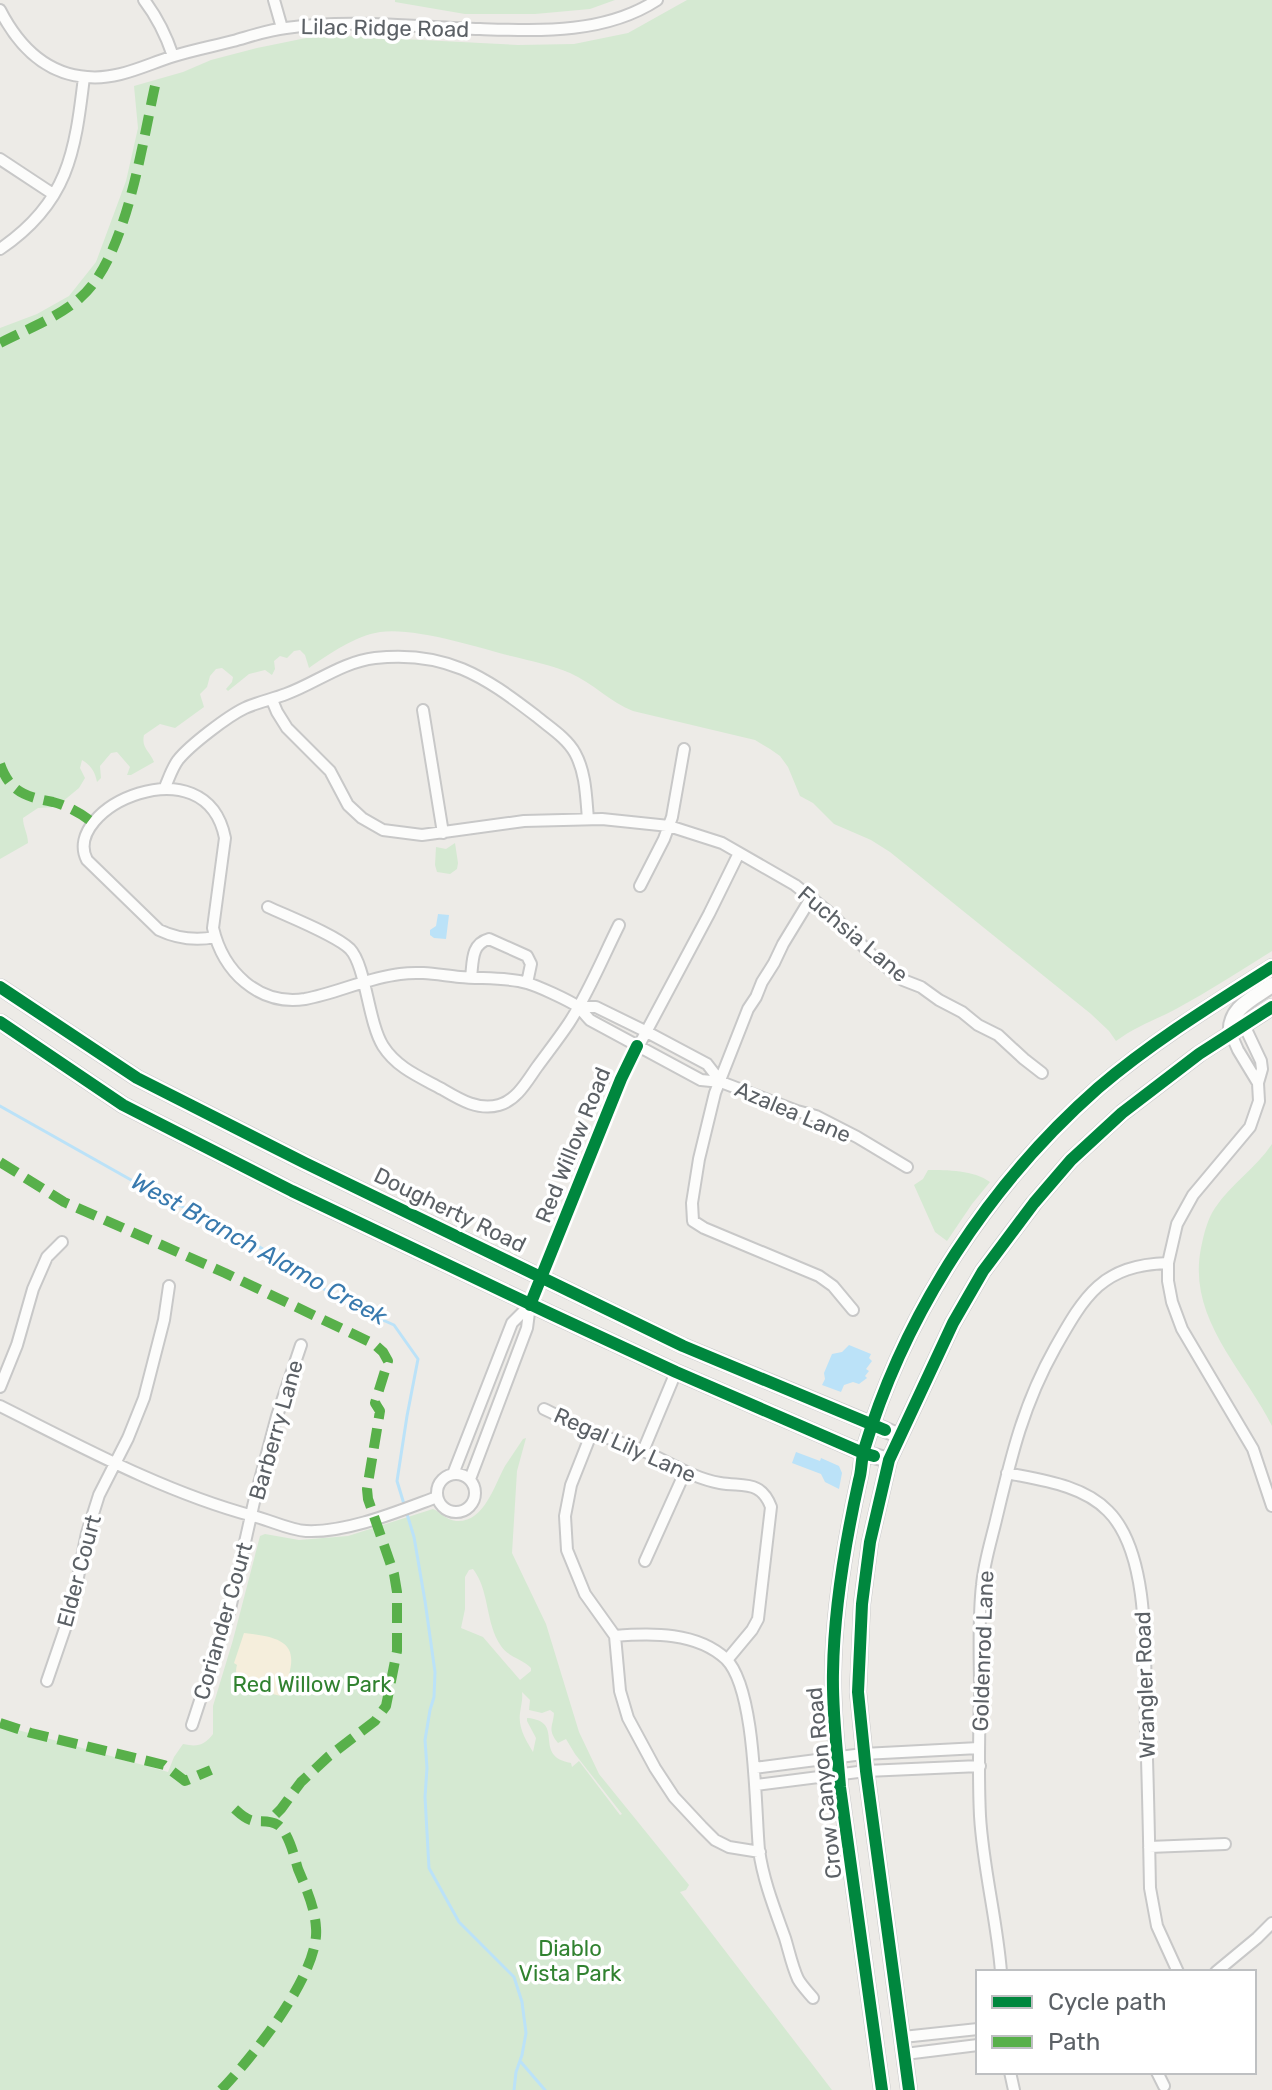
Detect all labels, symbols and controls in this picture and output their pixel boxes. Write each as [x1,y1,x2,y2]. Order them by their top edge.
street label: Lilac Ridge Road [301,13,469,43]
street label: Fuchsia Lane [792,880,914,988]
street label: Red Willow Road [530,1063,616,1227]
street label: Azalea Lane [731,1075,855,1149]
street label: Dougherty Road [370,1161,530,1259]
water label: West Branch Alamo Creek [126,1167,392,1331]
street label: Barberry Lane [243,1357,309,1503]
street label: Regal Lily Lane [550,1402,700,1488]
street label: Elder Court [51,1512,107,1630]
street label: Coriander Court [188,1539,258,1703]
street label: Goldenrod Lane [967,1570,999,1732]
street label: Wrangler Road [1129,1611,1161,1759]
park label: Red Willow Park [233,1671,392,1698]
street label: Crow Canyon Road [801,1686,847,1880]
park label: Diablo Vista Park [519,1935,622,1987]
legend [976,1970,1256,2074]
text: Cycle path [1048,1988,1167,2016]
text: Path [1048,2028,1100,2056]

